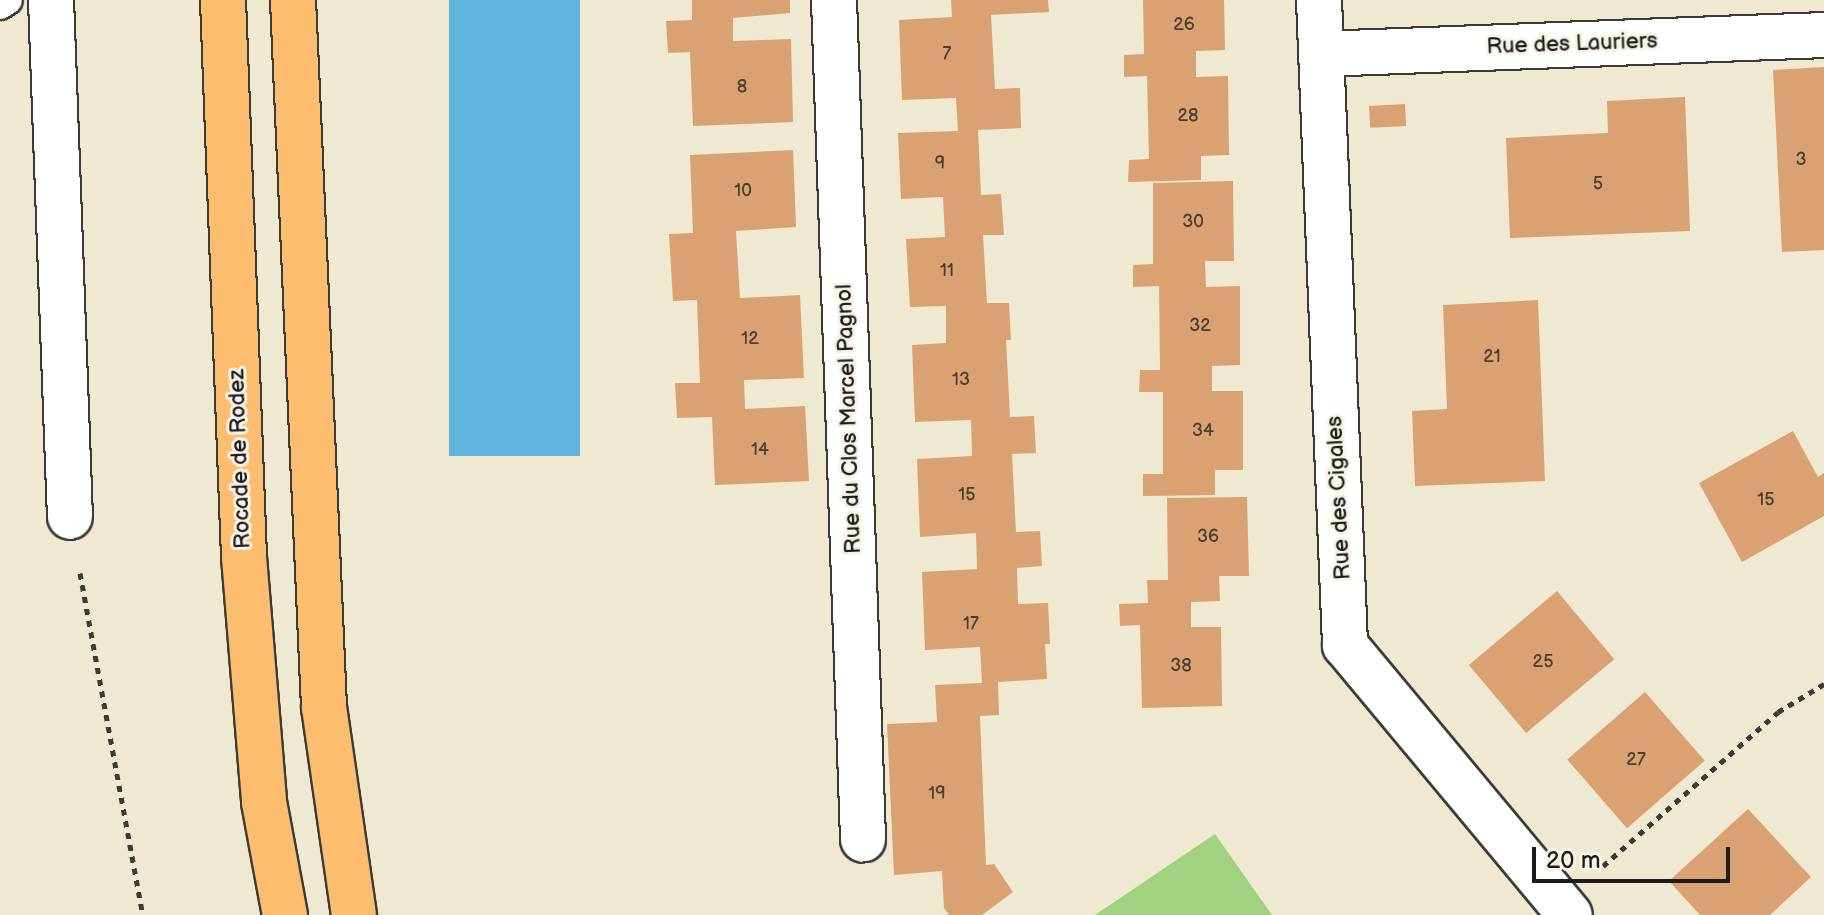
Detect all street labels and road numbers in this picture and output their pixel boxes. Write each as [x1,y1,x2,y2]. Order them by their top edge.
street label: Rue des Lauriers [1486,28,1658,60]
street label: Rue du Clos Marcel Pagnol [831,284,867,554]
street label: Rocade de Rodez [224,369,256,549]
street label: Rue des Cigales [1322,415,1356,581]

